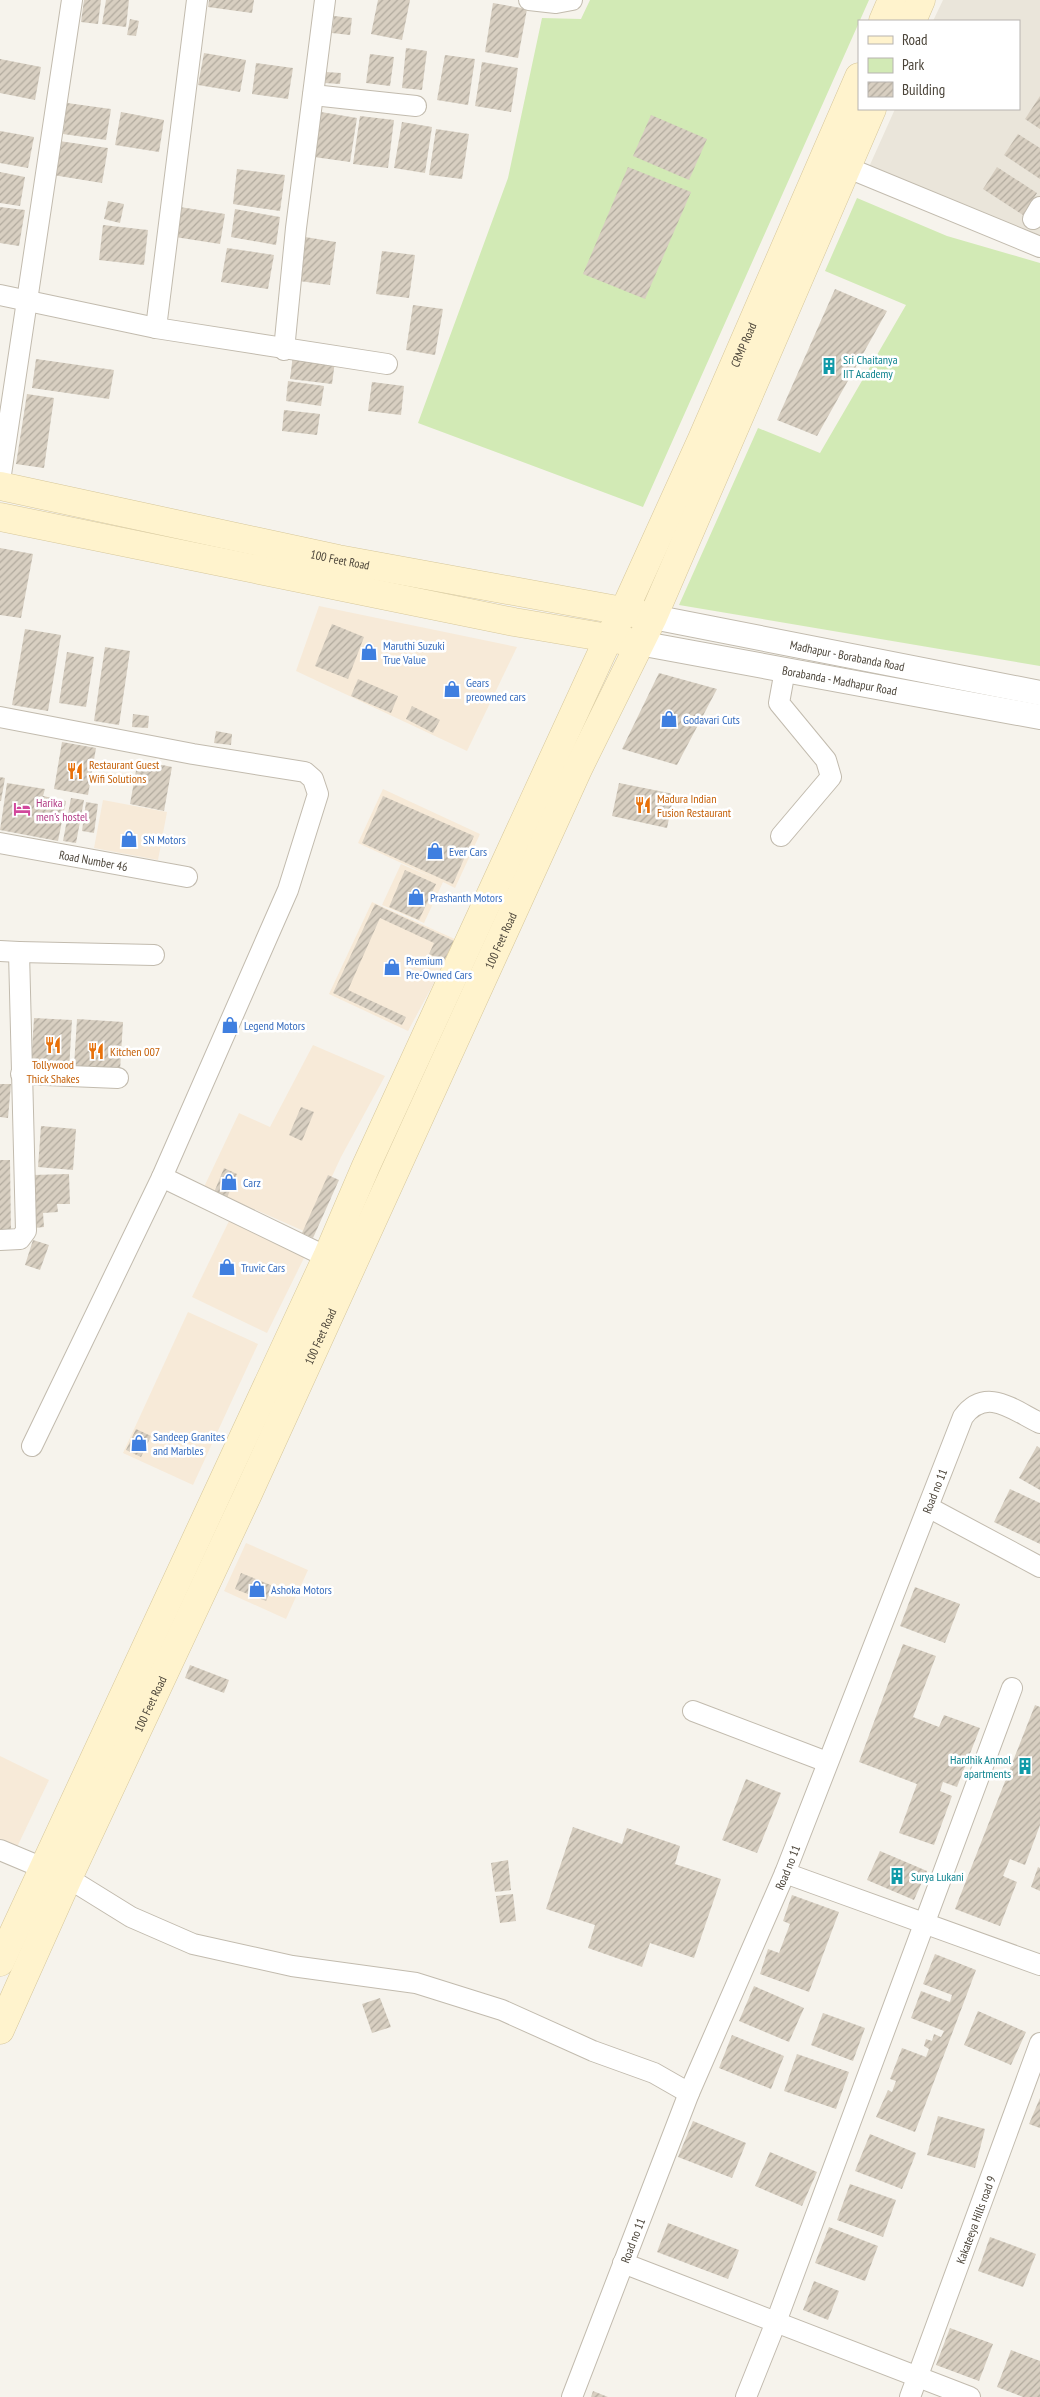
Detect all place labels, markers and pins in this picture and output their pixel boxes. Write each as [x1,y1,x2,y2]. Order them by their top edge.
place label: Sri Chaitanya IIT Academy [843,352,898,381]
building icon: Sri Chaitanya IIT Academy [819,356,839,376]
place label: Maruthi Suzuki True Value [383,638,445,667]
shop icon: Maruthi Suzuki True Value [359,642,379,662]
place label: Gears preowned cars [466,675,526,704]
shop icon: Gears preowned cars [442,679,462,699]
shop icon: Godavari Cuts [659,709,679,729]
place label: Godavari Cuts [683,712,740,727]
place label: Restaurant Guest Wifi Solutions [89,757,160,786]
restaurant icon: Restaurant Guest Wifi Solutions [65,761,85,781]
place label: Madura Indian Fusion Restaurant [657,791,732,820]
place label: Harika men's hostel [36,795,88,824]
restaurant icon: Madura Indian Fusion Restaurant [633,795,653,815]
hotel icon: Harika men's hostel [12,799,32,819]
shop icon: SN Motors [119,829,139,849]
place label: SN Motors [143,832,186,847]
shop icon: Ever Cars [425,841,445,861]
place label: Ever Cars [449,844,487,859]
shop icon: Prashanth Motors [406,887,426,907]
place label: Prashanth Motors [430,890,502,905]
place label: Premium Pre-Owned Cars [406,953,472,982]
shop icon: Premium Pre-Owned Cars [382,957,402,977]
shop icon: Legend Motors [220,1015,240,1035]
place label: Legend Motors [244,1018,305,1033]
restaurant icon: Tollywood Thick Shakes [43,1035,63,1055]
restaurant icon: Kitchen 007 [86,1041,106,1061]
place label: Kitchen 007 [110,1044,160,1059]
place label: Tollywood Thick Shakes [26,1057,80,1086]
shop icon: Carz [219,1172,239,1192]
place label: Carz [243,1175,261,1190]
shop icon: Truvic Cars [217,1257,237,1277]
place label: Truvic Cars [241,1260,285,1275]
place label: Sandeep Granites and Marbles [153,1429,225,1458]
shop icon: Sandeep Granites and Marbles [129,1433,149,1453]
shop icon: Ashoka Motors [247,1579,267,1599]
place label: Ashoka Motors [271,1582,332,1597]
place label: Hardhik Anmol apartments [950,1752,1011,1781]
building icon: Hardhik Anmol apartments [1015,1756,1035,1776]
building icon: Surya Lukani [887,1866,907,1886]
place label: Surya Lukani [911,1869,964,1884]

